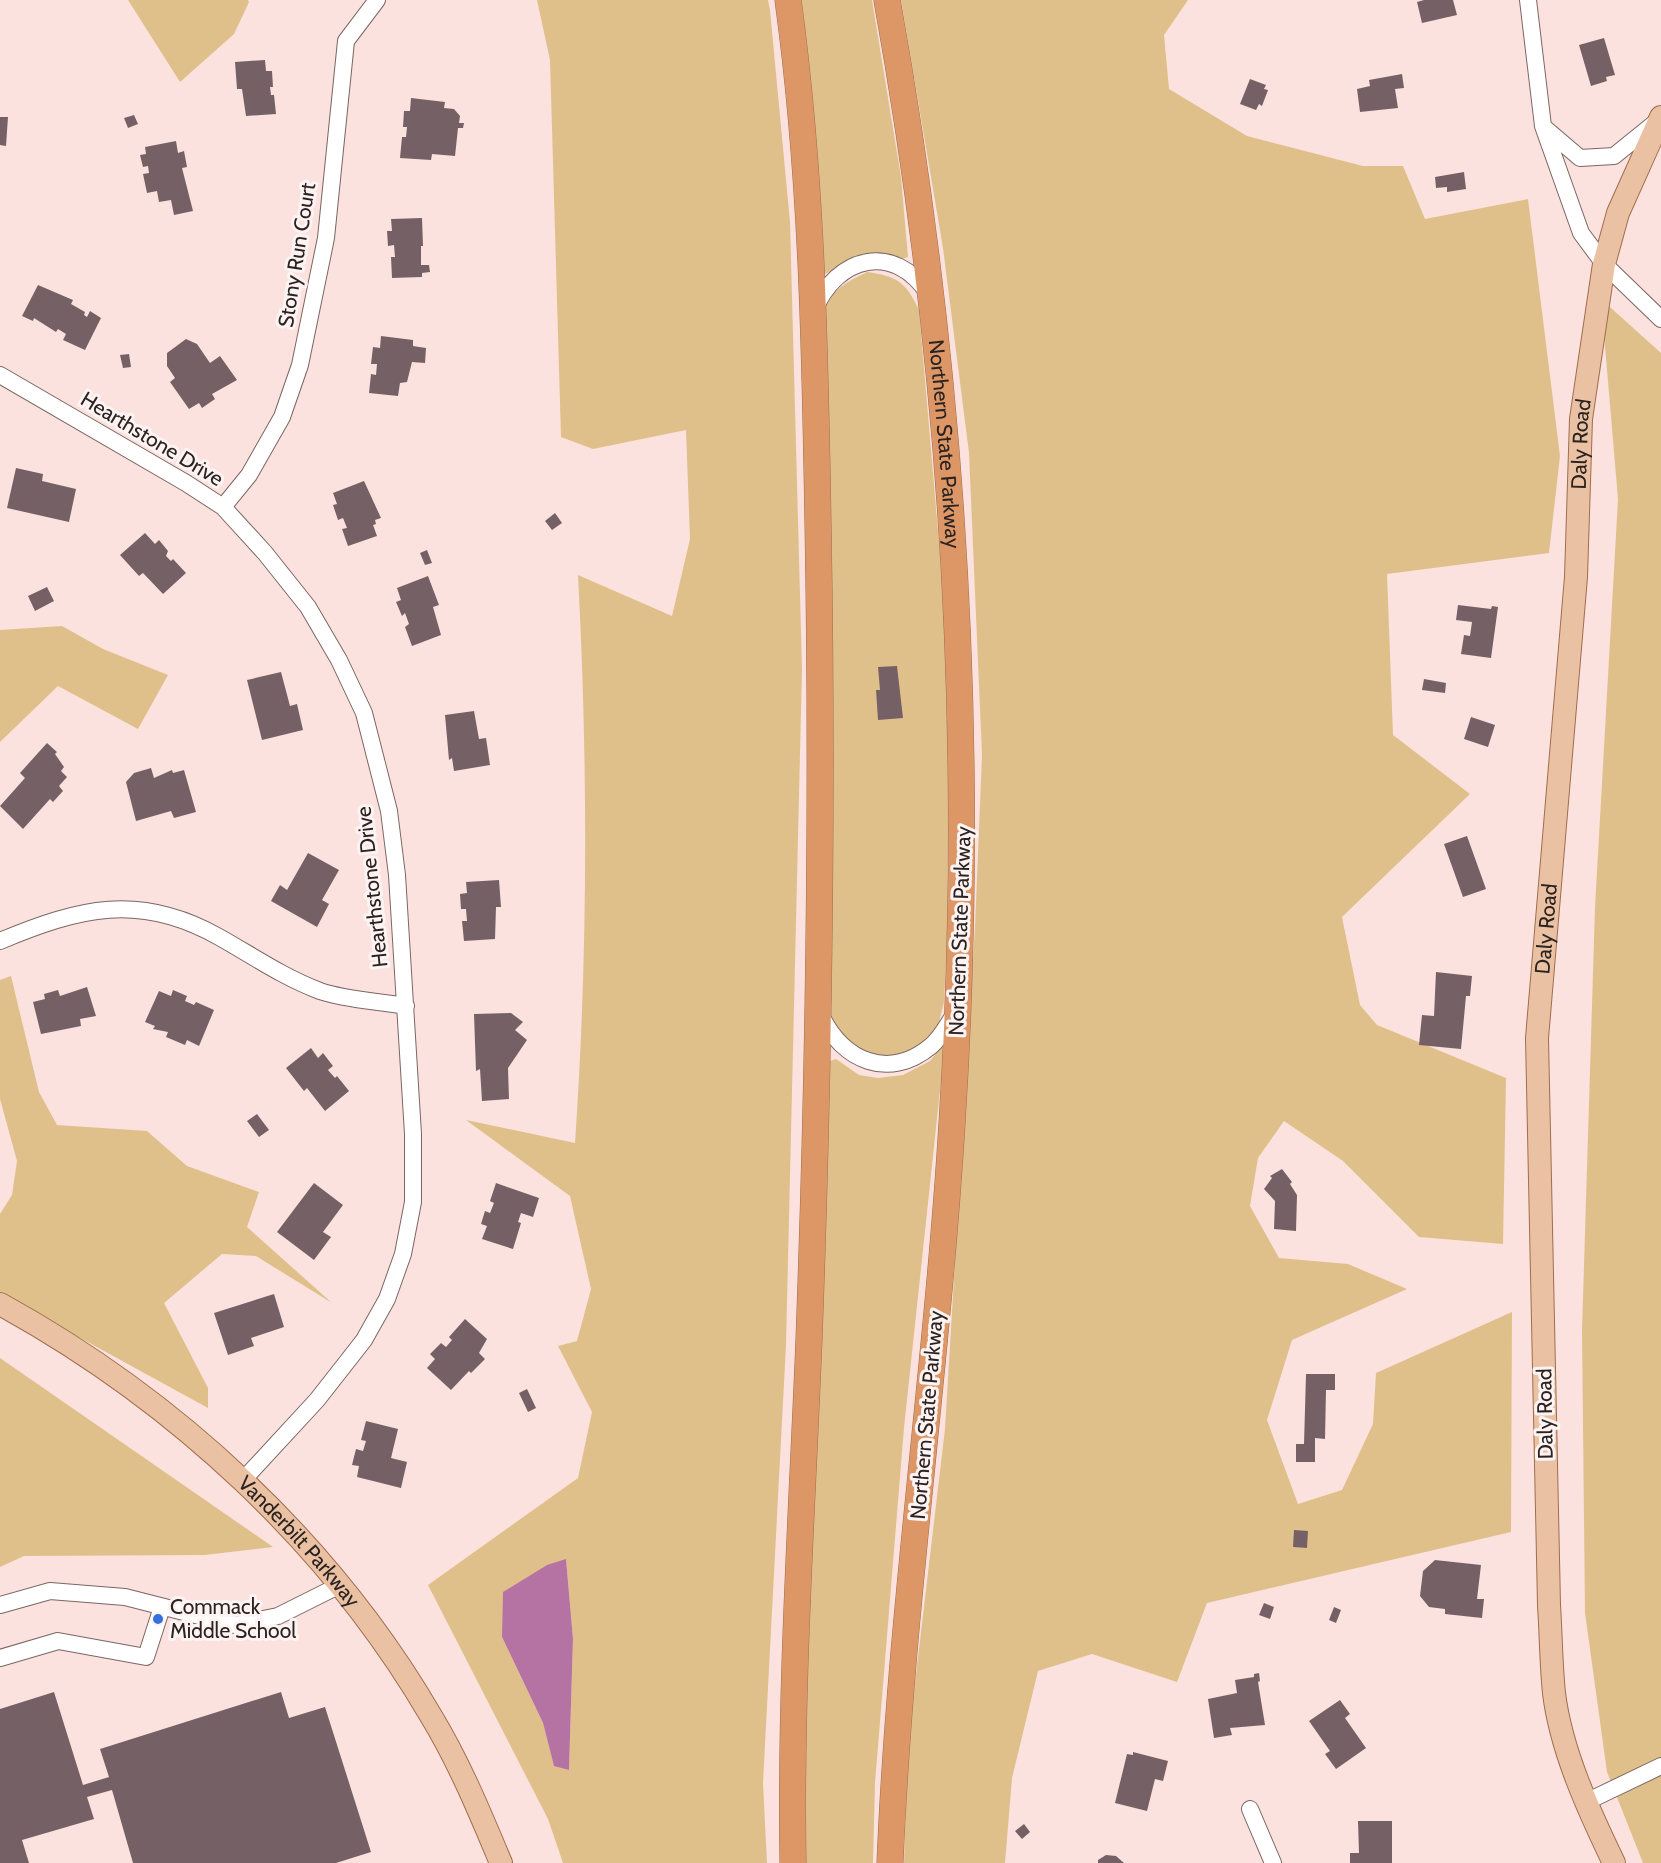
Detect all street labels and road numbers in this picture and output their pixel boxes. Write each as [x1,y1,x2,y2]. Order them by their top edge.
street label: Stony Run Court [273,181,320,329]
street label: Northern State Parkway [924,338,966,550]
street label: Hearthstone Drive [76,386,228,491]
street label: Daly Road [1566,397,1596,490]
street label: Hearthstone Drive [351,805,392,969]
street label: Northern State Parkway [943,825,976,1036]
street label: Daly Road [1529,882,1562,975]
street label: Northern State Parkway [905,1309,948,1520]
street label: Daly Road [1531,1368,1558,1460]
street label: Vanderbilt Parkway [233,1470,366,1612]

